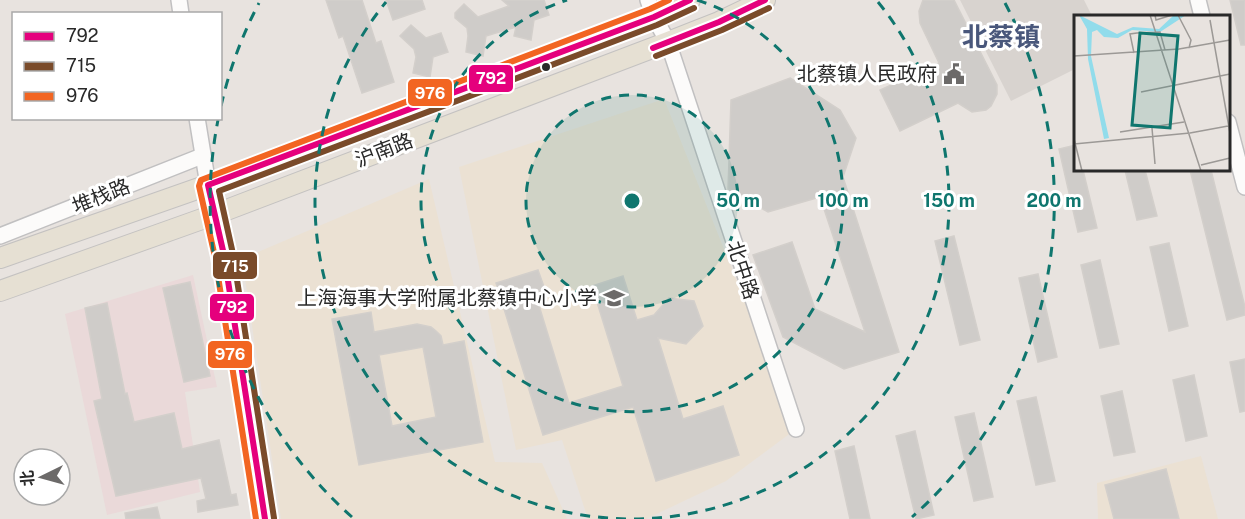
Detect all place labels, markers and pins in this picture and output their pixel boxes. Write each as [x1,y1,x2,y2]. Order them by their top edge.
unlabelled marker [540,61,552,73]
place label: 北蔡镇人民政府 [797,62,937,86]
public building icon: 北蔡镇人民政府 [942,62,966,86]
centre of rings [622,191,642,211]
place label: 上海海事大学附属北蔡镇中心小学 [297,286,597,310]
school or university icon: 上海海事大学附属北蔡镇中心小学 [602,286,626,310]

